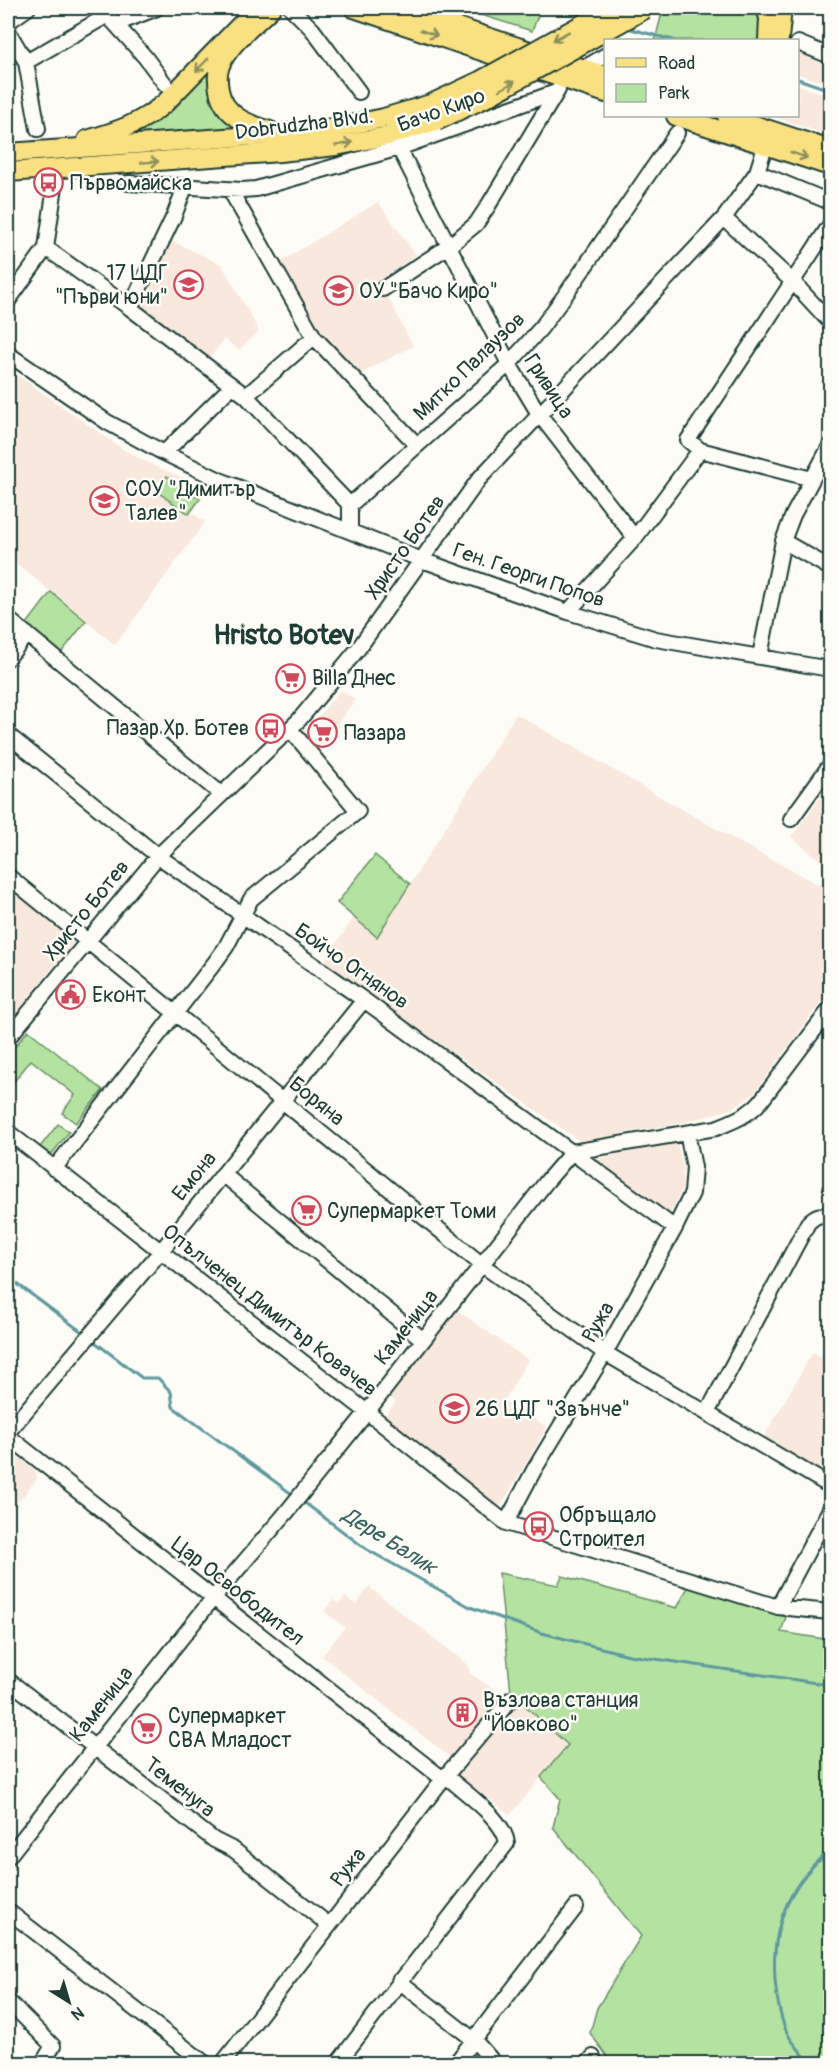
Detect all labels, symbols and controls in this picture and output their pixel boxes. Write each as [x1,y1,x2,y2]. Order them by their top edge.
one-way arrow [419,28,438,39]
one-way arrow [553,30,570,42]
legend [604,39,799,117]
text: Road [658,52,695,75]
one-way arrow [194,57,209,72]
one-way arrow [498,80,516,91]
street label: Бачо Киро [394,82,489,139]
text: Park [658,82,690,105]
street label: Dobrudzha Blvd. [233,103,375,146]
one-way arrow [333,138,353,149]
one-way arrow [789,150,808,161]
one-way arrow [139,156,159,167]
bus stop icon: Първомайска [33,167,65,199]
place label: Първомайска [70,170,192,197]
place label: 17 ЦДГ "Първи юни" [55,260,168,311]
school or university icon: 17 ЦДГ "Първи юни" [173,269,205,301]
school or university icon: ОУ "Бачо Киро" [322,275,354,307]
place label: ОУ "Бачо Киро" [359,278,498,305]
street label: Митко Палаузов [408,306,531,427]
street label: Гривица [518,349,579,424]
place label: СОУ "Димитър Талев" [125,476,256,527]
school or university icon: СОУ "Димитър Талев" [88,485,120,517]
street label: Христо Ботев [359,489,452,605]
street label: Ген. Георги Попов [449,537,608,614]
district label: Hristo Botev [214,619,354,652]
supermarket icon: Billa Днес [275,662,307,694]
place label: Billa Днес [312,665,396,692]
bus stop icon: Пазар Хр. Ботев [254,712,286,744]
place label: Пазар Хр. Ботев [107,715,249,742]
supermarket icon: Пазара [307,717,339,749]
place label: Пазара [344,720,406,747]
street label: Христо Ботев [37,854,135,966]
street label: Бойчо Огнянов [289,917,414,1016]
public building icon: Еконт [55,979,87,1011]
place label: Еконт [92,982,147,1009]
street label: Боряна [283,1071,350,1132]
street label: Емона [166,1146,223,1207]
supermarket icon: Супермаркет Томи [290,1195,322,1227]
place label: Супермаркет Томи [327,1198,496,1225]
street label: Опълченец Димитър Ковачев [157,1218,383,1403]
street label: Каменица [368,1284,444,1371]
street label: Ружа [576,1297,621,1347]
school or university icon: 26 ЦДГ "Звънче" [438,1393,470,1425]
place label: 26 ЦДГ "Звънче" [475,1396,630,1423]
water label: Дере Балик [336,1500,444,1582]
place label: Обръщало Строител [559,1502,656,1553]
bus stop icon: Обръщало Строител [522,1511,554,1543]
street label: Цар Освободител [166,1531,310,1652]
street label: Каменица [63,1661,139,1748]
place label: Възлова станция "Йовково" [483,1687,638,1738]
building icon: Възлова станция "Йовково" [446,1696,478,1728]
place label: Супермаркет CBA Младост [168,1703,292,1754]
supermarket icon: Супермаркет CBA Младост [131,1712,163,1744]
street label: Теменуга [139,1751,221,1823]
street label: Ружа [325,1842,372,1892]
north arrow [39,1972,99,2032]
text: N [67,2002,88,2025]

